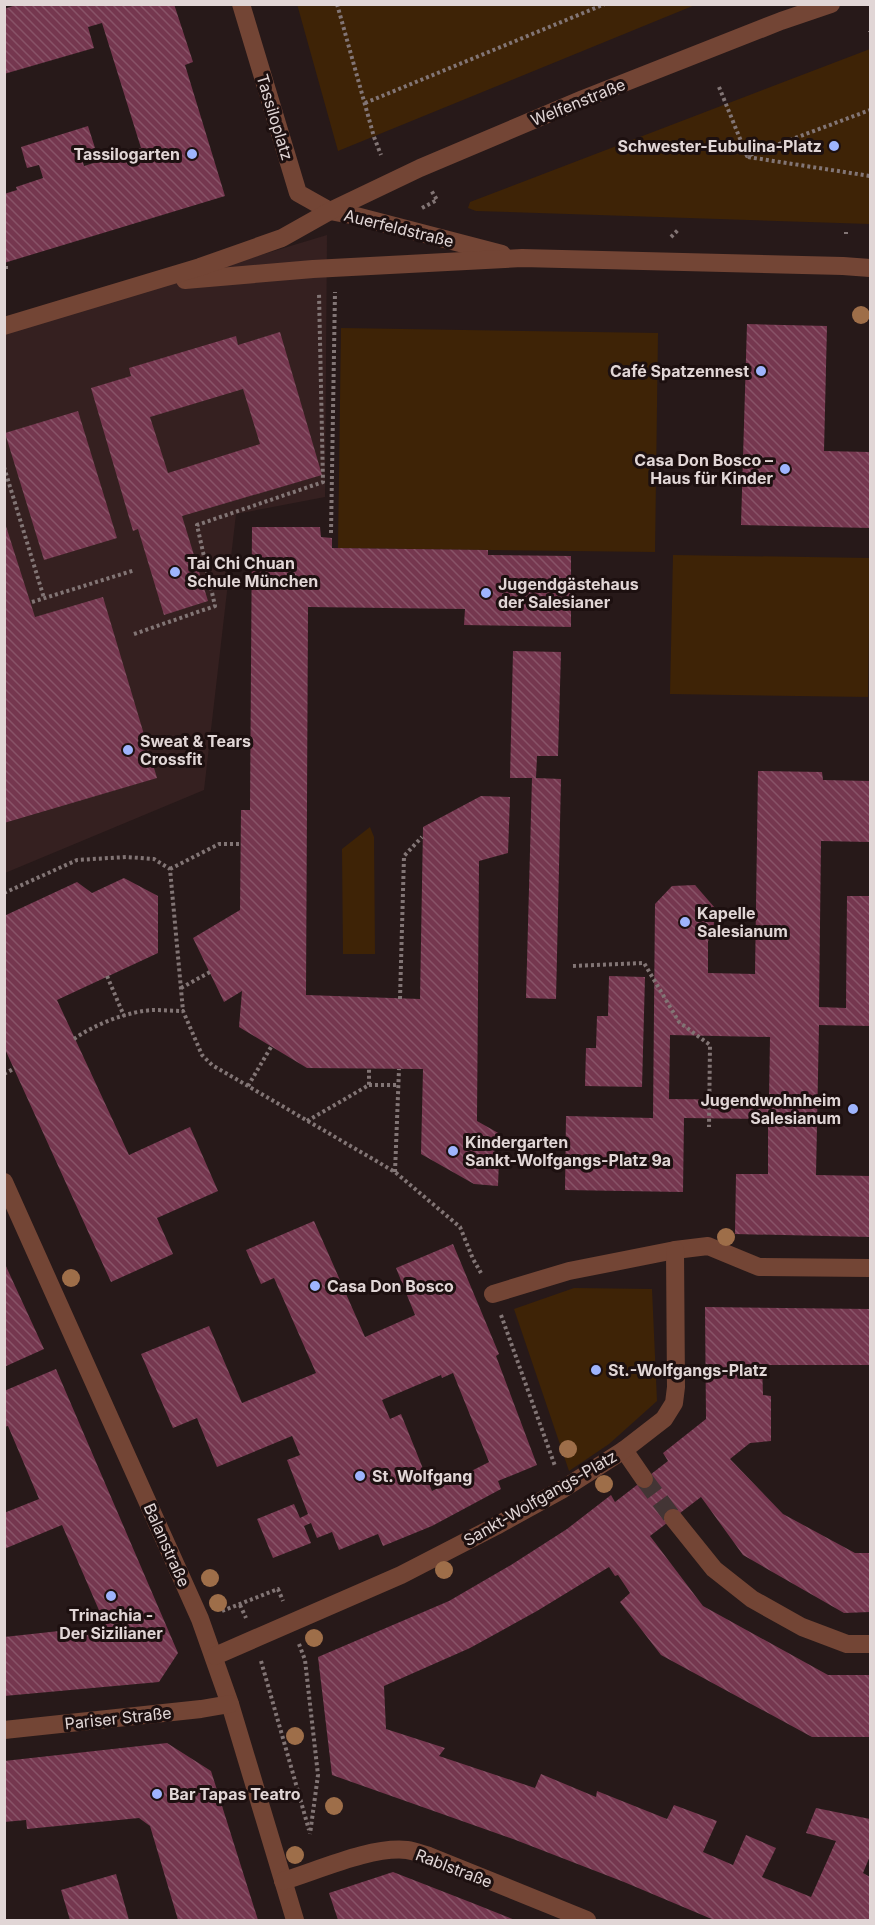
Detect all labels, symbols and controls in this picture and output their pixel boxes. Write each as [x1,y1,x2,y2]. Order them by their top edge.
street label: Tassiloplatz [252,71,298,163]
street label: Welfenstraße [528,74,628,130]
place label: Schwester-Eubulina-Platz [617,136,822,156]
marker: Schwester-Eubulina-Platz [827,139,841,153]
place label: Tassilogarten [73,144,180,164]
marker: Tassilogarten [185,147,199,161]
street label: Auerfeldstraße [342,205,456,251]
place label: Café Spatzennest [610,361,749,381]
marker: Café Spatzennest [754,364,768,378]
place label: Casa Don Bosco – Haus für Kinder [634,450,773,488]
marker: Casa Don Bosco – Haus für Kinder [778,462,792,476]
place label: Tai Chi Chuan Schule München [187,553,318,591]
marker: Tai Chi Chuan Schule München [168,565,182,579]
place label: Jugendgästehaus der Salesianer [498,574,639,612]
marker: Jugendgästehaus der Salesianer [479,586,493,600]
place label: Sweat & Tears Crossfit [140,731,251,769]
marker: Sweat & Tears Crossfit [121,743,135,757]
place label: Kapelle Salesianum [697,903,788,941]
marker: Kapelle Salesianum [678,915,692,929]
place label: Jugendwohnheim Salesianum [700,1090,841,1128]
marker: Jugendwohnheim Salesianum [846,1102,860,1116]
place label: Kindergarten Sankt-Wolfgangs-Platz 9a [465,1132,671,1170]
marker: Kindergarten Sankt-Wolfgangs-Platz 9a [446,1144,460,1158]
place label: Casa Don Bosco [327,1276,454,1296]
marker: Casa Don Bosco [308,1279,322,1293]
place label: St.-Wolfgangs-Platz [608,1360,768,1380]
marker: St.-Wolfgangs-Platz [589,1363,603,1377]
street label: Sankt-Wolfgangs-Platz [460,1446,620,1550]
place label: St. Wolfgang [372,1466,472,1486]
marker: St. Wolfgang [353,1469,367,1483]
street label: Balanstraße [140,1500,194,1590]
marker: Trinachia - Der Sizilianer [104,1589,118,1603]
place label: Trinachia - Der Sizilianer [59,1605,163,1643]
street label: Pariser Straße [64,1702,172,1734]
place label: Bar Tapas Teatro [169,1784,301,1804]
marker: Bar Tapas Teatro [150,1787,164,1801]
street label: Rablstraße [413,1844,495,1892]

